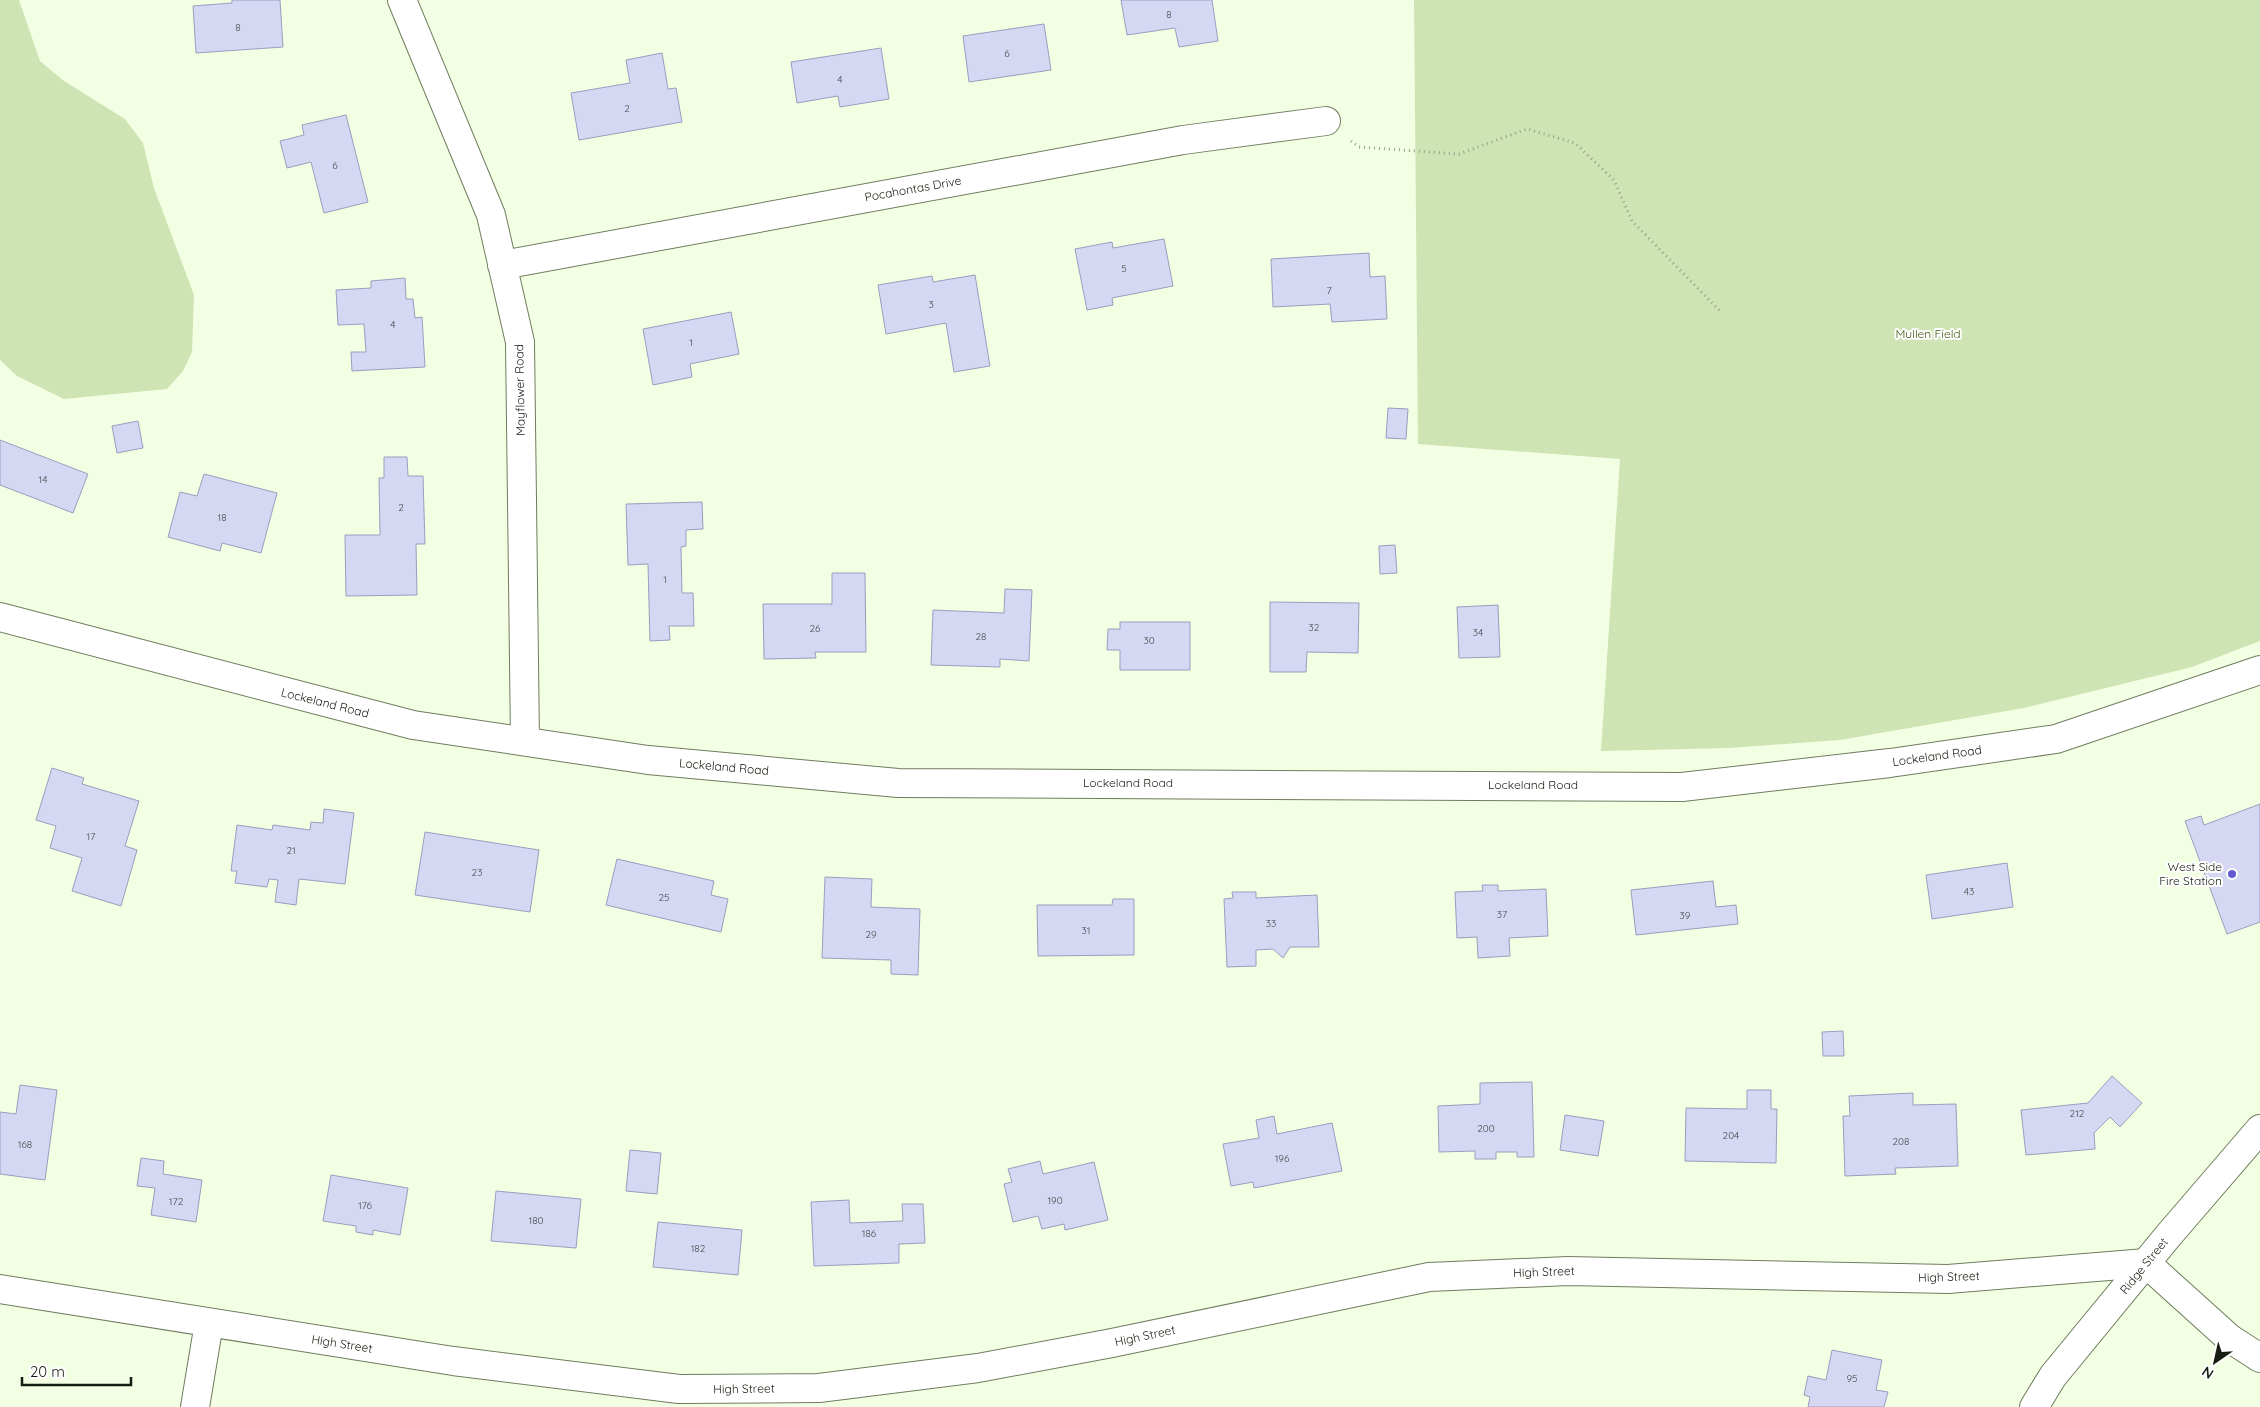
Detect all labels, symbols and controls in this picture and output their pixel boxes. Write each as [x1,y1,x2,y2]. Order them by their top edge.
house number: 8 [1166,8,1172,21]
house number: 8 [235,21,241,34]
house number: 6 [1004,47,1010,60]
house number: 4 [837,73,843,86]
house number: 2 [624,102,630,115]
house number: 6 [332,159,338,172]
street label: Pocahontas Drive [863,173,963,204]
house number: 5 [1121,262,1127,275]
house number: 7 [1326,284,1332,297]
house number: 3 [928,298,934,311]
house number: 4 [390,318,396,331]
park label: Mullen Field [1895,326,1961,341]
house number: 1 [689,336,693,349]
street label: Mayflower Road [511,344,528,436]
house number: 14 [39,473,47,486]
house number: 2 [398,501,404,514]
house number: 18 [217,511,227,524]
house number: 1 [663,573,667,586]
house number: 32 [1309,621,1320,634]
house number: 26 [810,622,821,635]
house number: 34 [1473,626,1483,639]
house number: 28 [976,630,986,643]
house number: 30 [1143,634,1155,647]
street label: Lockeland Road [280,684,371,721]
street label: Lockeland Road [1891,742,1983,769]
street label: Lockeland Road [679,755,770,778]
street label: Lockeland Road [1083,775,1173,790]
street label: Lockeland Road [1488,777,1578,792]
house number: 17 [87,830,95,843]
house number: 21 [286,844,296,857]
place label: West Side Fire Station [2159,859,2222,888]
house number: 23 [472,866,482,879]
marker: West Side Fire Station [2226,868,2238,880]
house number: 43 [1964,885,1974,898]
house number: 25 [659,891,670,904]
house number: 37 [1497,908,1507,921]
house number: 39 [1680,909,1691,922]
house number: 33 [1266,917,1276,930]
house number: 31 [1082,924,1090,937]
house number: 29 [865,928,877,941]
house number: 212 [2070,1107,2085,1120]
house number: 200 [1477,1122,1495,1135]
house number: 204 [1723,1129,1739,1142]
house number: 208 [1893,1135,1909,1148]
house number: 168 [18,1138,32,1151]
house number: 196 [1275,1152,1290,1165]
house number: 190 [1047,1194,1063,1207]
house number: 172 [169,1195,184,1208]
house number: 176 [358,1199,373,1212]
house number: 180 [528,1214,544,1227]
house number: 186 [862,1227,877,1240]
street label: Ridge Street [2116,1235,2171,1297]
house number: 182 [691,1242,706,1255]
street label: High Street [1513,1263,1575,1280]
street label: High Street [1918,1268,1980,1285]
street label: High Street [1113,1322,1177,1349]
street label: High Street [310,1331,374,1356]
north arrow [2190,1337,2240,1387]
scale bar [22,1354,131,1386]
text: 20 m [30,1362,65,1381]
text: N [2198,1362,2217,1383]
house number: 95 [1846,1372,1858,1385]
street label: High Street [713,1380,775,1397]

